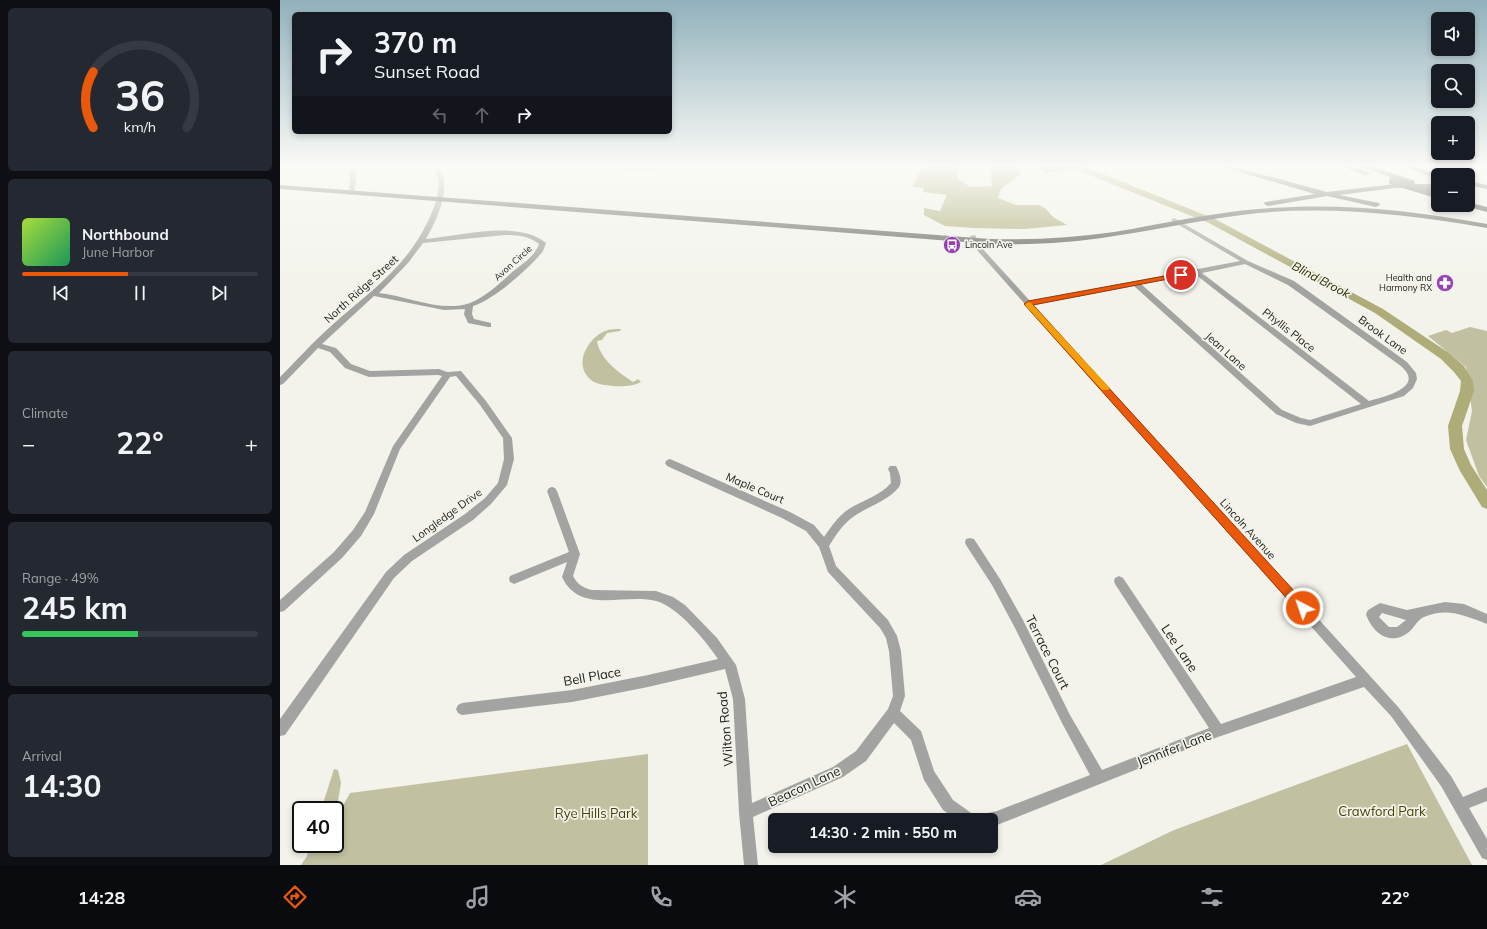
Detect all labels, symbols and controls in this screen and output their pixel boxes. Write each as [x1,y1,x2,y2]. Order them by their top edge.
map controls [1431,12,1475,212]
button: sound [1431,12,1475,56]
text: 370 m [374,25,457,60]
icon: right [308,28,360,80]
text: Sunset Road [374,60,480,83]
button: search [1431,64,1475,108]
text: 36 [115,69,165,121]
icon: left [429,104,451,126]
icon: ahead [471,104,493,126]
icon: right [513,104,535,126]
button: + [1431,116,1475,160]
text: km/h [124,117,156,135]
button: − [1431,168,1475,212]
text: Northbound [82,225,169,244]
bus stop icon: Lincoln Ave [942,235,962,255]
place label: Lincoln Ave [965,239,1013,250]
street label: Avon Circle [492,243,534,282]
text: June Harbor [82,244,154,260]
street label: North Ridge Street [321,252,401,326]
pin [1164,258,1198,292]
water label: Blind Brook [1290,258,1354,301]
icon: arrive [1170,264,1192,286]
place label: Health and Harmony RX [1379,272,1432,294]
pharmacy icon: Health and Harmony RX [1435,273,1455,293]
icon: previous [50,282,72,304]
icon: pause [129,282,151,304]
icon: next [208,282,230,304]
street label: Phyllis Place [1260,305,1318,355]
street label: Brook Lane [1356,312,1410,358]
street label: Jean Lane [1203,329,1249,373]
text: Climate [22,405,68,421]
text: 22° [116,424,164,462]
text: − [22,430,35,458]
text: + [245,430,258,458]
street label: Maple Court [724,469,786,507]
street label: Longledge Drive [409,485,485,545]
street label: Lincoln Avenue [1217,496,1279,562]
text: Range · 49% [22,570,99,586]
position arrow [1282,587,1324,629]
text: 245 km [22,589,128,627]
street label: Terrace Court [1023,612,1074,692]
street label: Lee Lane [1158,621,1202,675]
street label: Bell Place [562,663,622,689]
street label: Wilton Road [714,691,736,767]
street label: Jennifer Lane [1134,726,1214,770]
text: Arrival [22,748,62,764]
street label: Beacon Lane [765,762,843,810]
text: 14:30 [22,767,101,805]
speed limit sign: 40 [292,801,344,853]
park label: Crawford Park [1338,803,1426,819]
park label: Rye Hills Park [555,805,638,821]
text: 14:30 · 2 min · 550 m [809,823,957,842]
icon: directions [281,883,309,911]
icon: music [464,883,492,911]
icon: phone [647,883,675,911]
icon: climate [831,883,859,911]
icon: car [1014,883,1042,911]
icon: filters [1198,883,1226,911]
text: 14:28 [78,886,125,909]
text: 22° [1381,886,1409,909]

